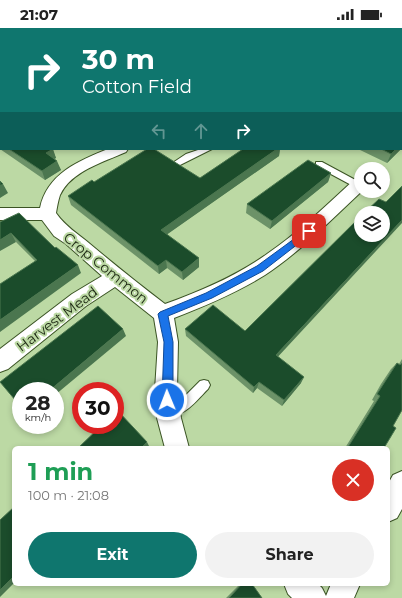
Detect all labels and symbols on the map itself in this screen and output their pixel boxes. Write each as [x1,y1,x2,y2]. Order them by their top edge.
pin [292,214,326,248]
street label: Crop Common [60,228,152,308]
street label: Harvest Mead [13,283,101,355]
position arrow [146,379,188,421]
speed limit sign: 30 [72,382,124,434]

